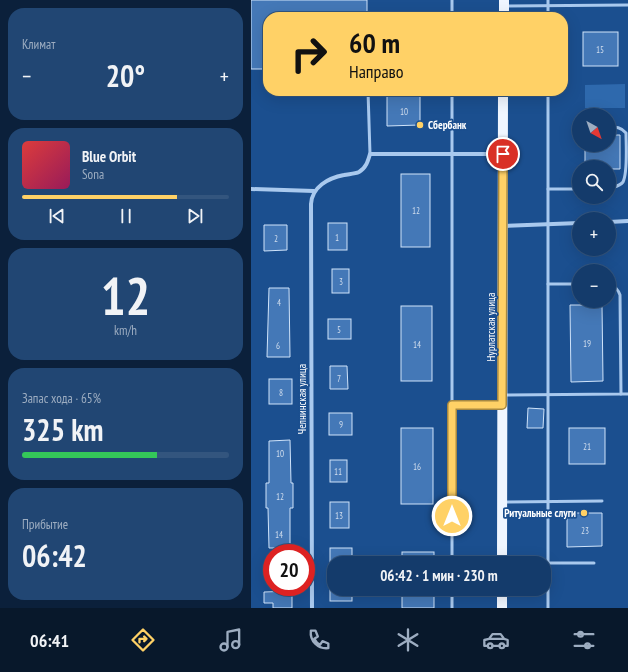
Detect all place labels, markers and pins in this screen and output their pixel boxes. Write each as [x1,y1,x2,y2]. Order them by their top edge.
place label: Сбербанк [428,118,467,132]
marker: Сбербанк [415,120,425,130]
pin [486,137,520,171]
place label: Ритуальные слуги [504,506,576,520]
marker: Ритуальные слуги [579,508,589,518]

